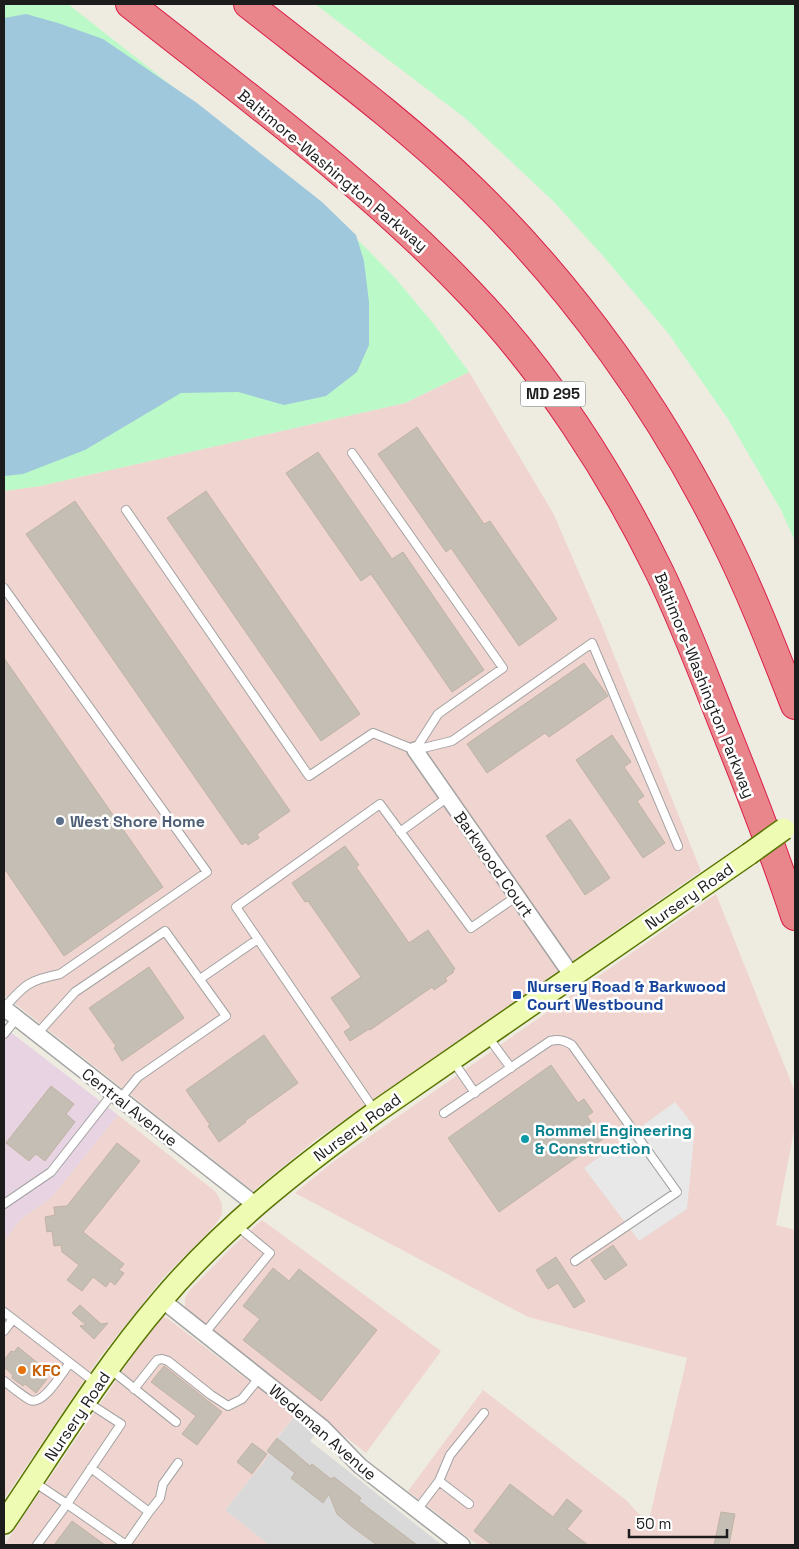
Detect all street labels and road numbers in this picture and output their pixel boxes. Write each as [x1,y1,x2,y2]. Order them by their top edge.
street label: Baltimore-Washington Parkway [233,85,432,256]
road number: MD 295 [520,382,586,406]
street label: Baltimore-Washington Parkway [650,569,760,801]
street label: Barkwood Court [449,807,538,921]
street label: Nursery Road [641,858,738,935]
street label: Central Avenue [78,1063,182,1151]
street label: Nursery Road [309,1089,405,1166]
street label: Nursery Road [40,1368,115,1465]
street label: Wedeman Avenue [264,1380,381,1485]

